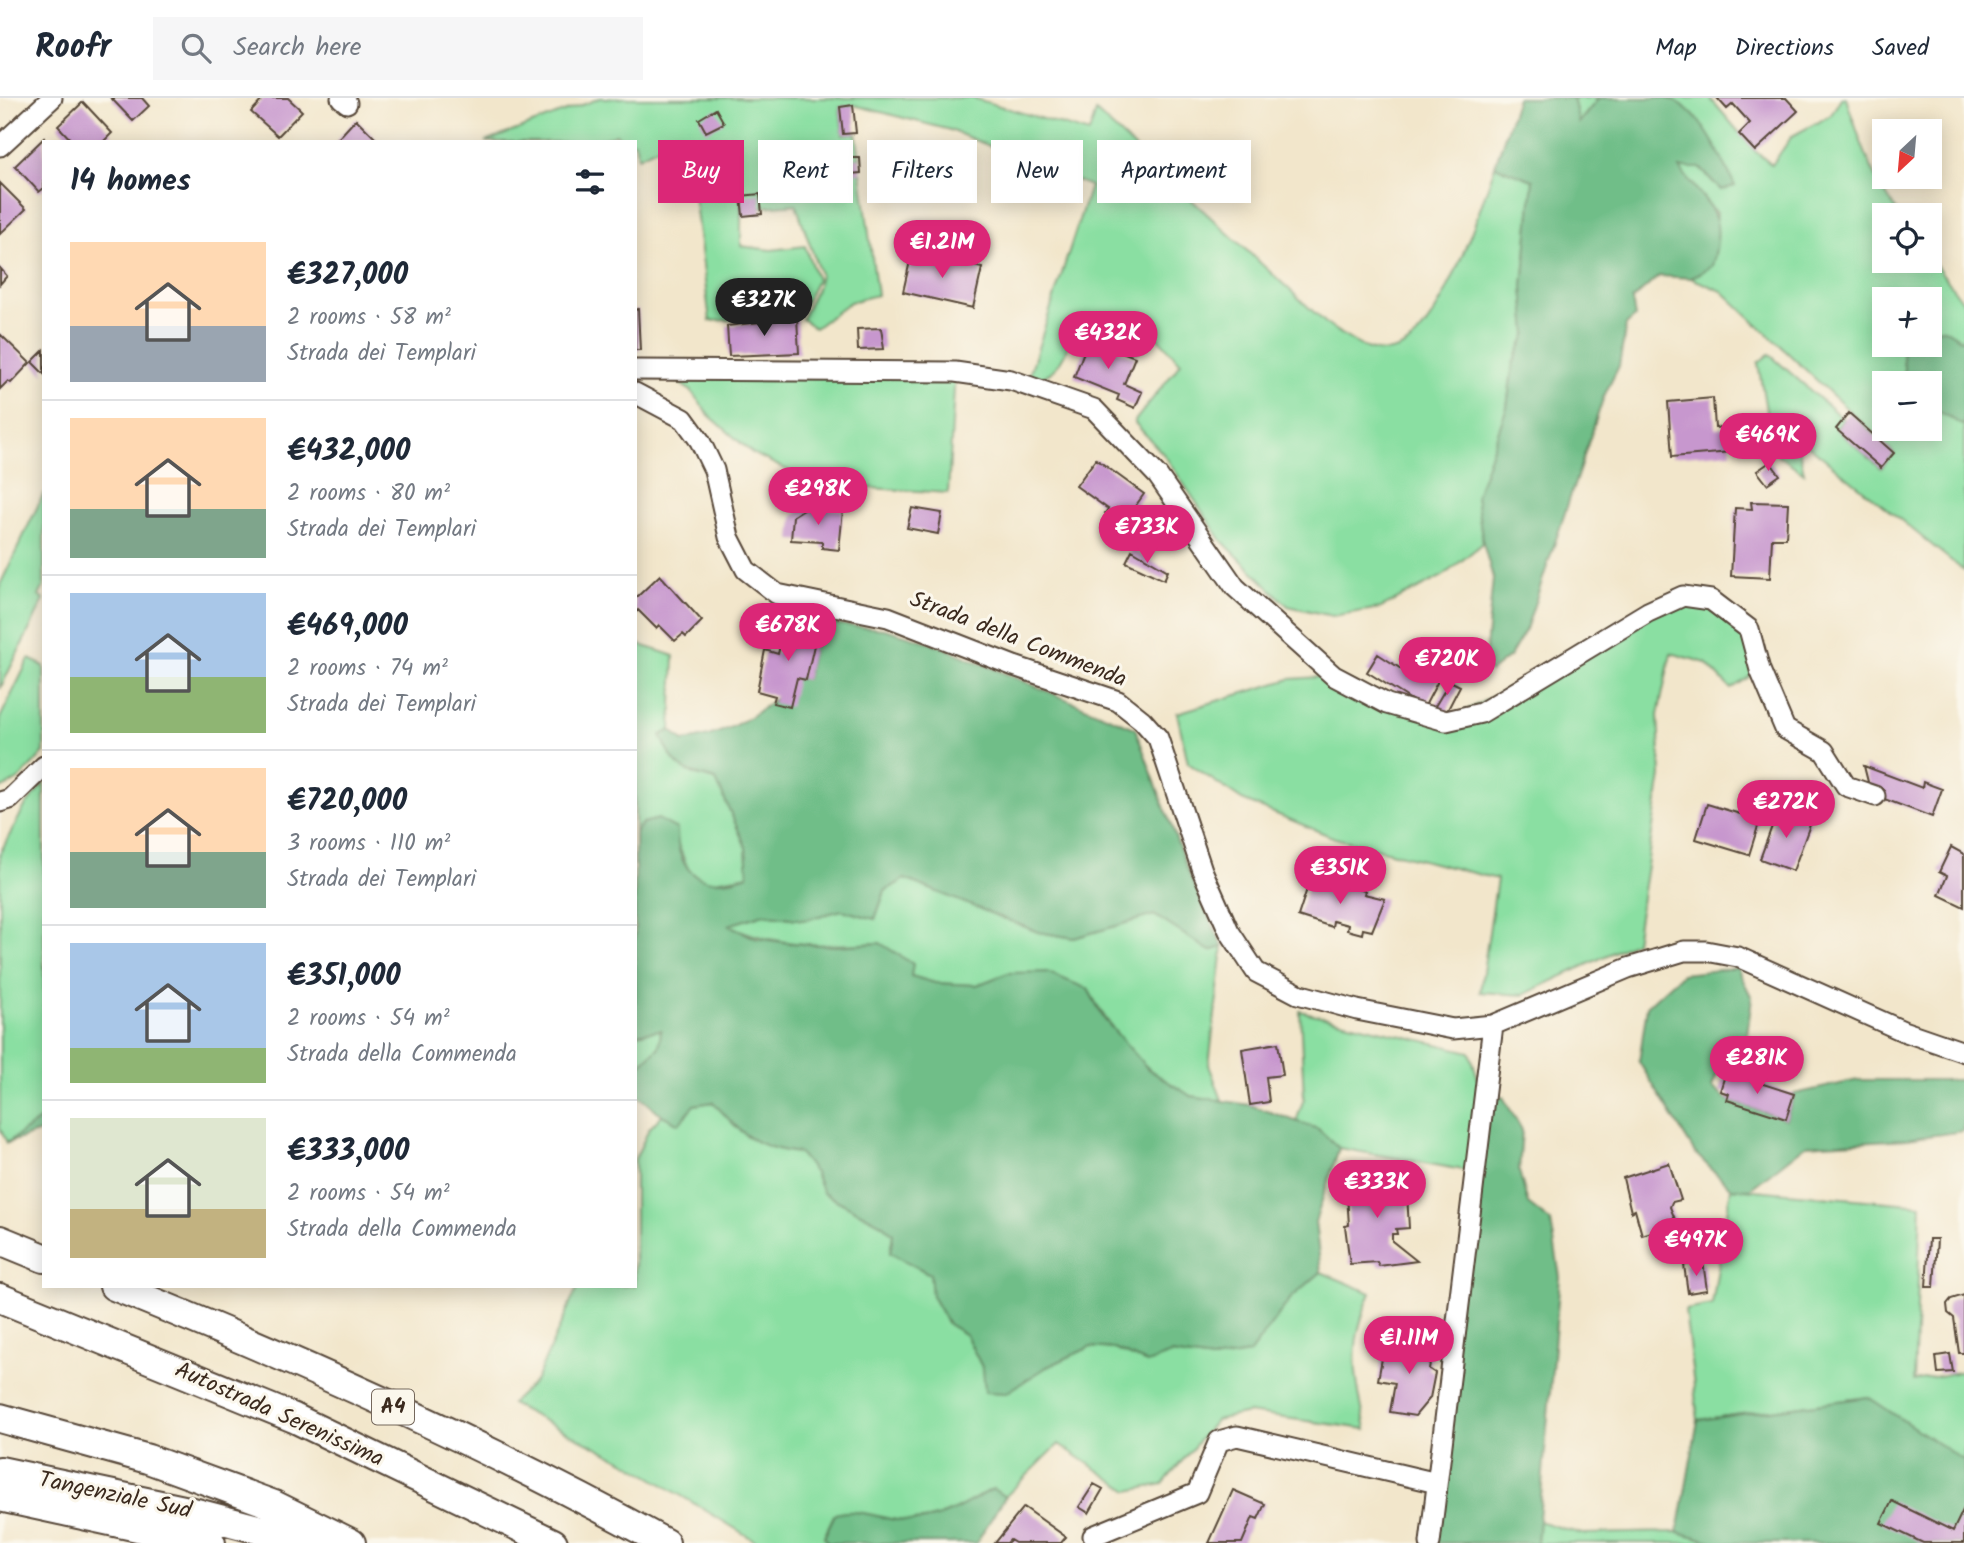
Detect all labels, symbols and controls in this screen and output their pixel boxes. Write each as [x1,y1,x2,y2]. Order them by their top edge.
search box [153,17,643,80]
text: Roofr [35,22,111,75]
text: Search here [233,27,361,69]
icon: search [177,29,215,67]
text: Map [1655,29,1697,68]
text: Directions [1735,29,1834,68]
text: Saved [1872,29,1929,68]
north arrow [1872,119,1942,189]
map controls [1872,119,1942,441]
chip: Buy [658,140,744,203]
chip: Rent [758,140,853,203]
chip: Filters [867,140,977,203]
chip: New [991,140,1083,203]
chip: Apartment [1097,140,1251,203]
text: 14 homes [70,158,191,206]
icon: filters [571,163,609,201]
button: locate [1872,203,1942,273]
pin: €1.21M [885,220,999,280]
text: €1.21M [910,225,974,261]
text: €327,000 [287,252,408,300]
icon: home [126,270,210,354]
pin: €327K [715,278,813,338]
text: €327K [731,283,797,319]
button: + [1872,287,1942,357]
text: 2 rooms · 58 m² [287,300,451,336]
pin: €432K [1059,312,1157,371]
text: €432K [1075,316,1141,352]
text: Strada dei Templari [287,336,476,372]
button: − [1872,371,1942,441]
pin: €469K [1719,414,1817,473]
text: €469K [1735,418,1801,454]
text: €432,000 [287,428,410,476]
icon: home [126,446,210,530]
pin: €298K [769,468,867,527]
text: €298K [784,472,852,508]
text: 2 rooms · 80 m² [287,476,450,512]
pin: €733K [1098,505,1196,565]
text: €733K [1115,510,1179,546]
text: Strada dei Templari [287,512,476,548]
street label: Strada della Commenda [904,582,1132,698]
text: €469,000 [287,603,408,651]
pin: €678K [739,603,837,663]
text: €678K [755,608,821,644]
icon: home [126,621,210,705]
pin: €720K [1398,638,1496,697]
text: €720K [1415,642,1479,678]
text: 2 rooms · 74 m² [287,651,448,687]
text: Strada dei Templari [287,687,476,723]
text: €720,000 [287,778,407,826]
pin: €272K [1737,780,1835,840]
text: €272K [1753,785,1819,821]
icon: home [126,796,210,880]
text: 3 rooms · 110 m² [287,826,450,862]
pin: €351K [1291,846,1389,906]
text: €351K [1310,851,1370,887]
text: Strada dei Templari [287,862,476,898]
text: €351,000 [287,953,401,1001]
icon: home [126,971,210,1055]
text: 2 rooms · 54 m² [287,1001,450,1037]
text: Strada della Commenda [287,1037,517,1073]
pin: €281K [1708,1037,1806,1096]
text: €281K [1726,1041,1788,1077]
text: €333,000 [287,1128,409,1176]
icon: home [126,1146,210,1230]
pin: €333K [1328,1160,1426,1220]
text: €333K [1344,1165,1410,1201]
text: 2 rooms · 54 m² [287,1176,450,1212]
text: Strada della Commenda [287,1212,517,1248]
pin: €497K [1647,1218,1745,1278]
text: €497K [1664,1223,1728,1259]
pin: €1.11M [1352,1316,1466,1376]
text: €1.11M [1380,1321,1438,1357]
street label: Autostrada Serenissima [169,1353,389,1477]
road number: A4 [372,1390,414,1424]
street label: Tangenziale Sud [35,1462,195,1530]

